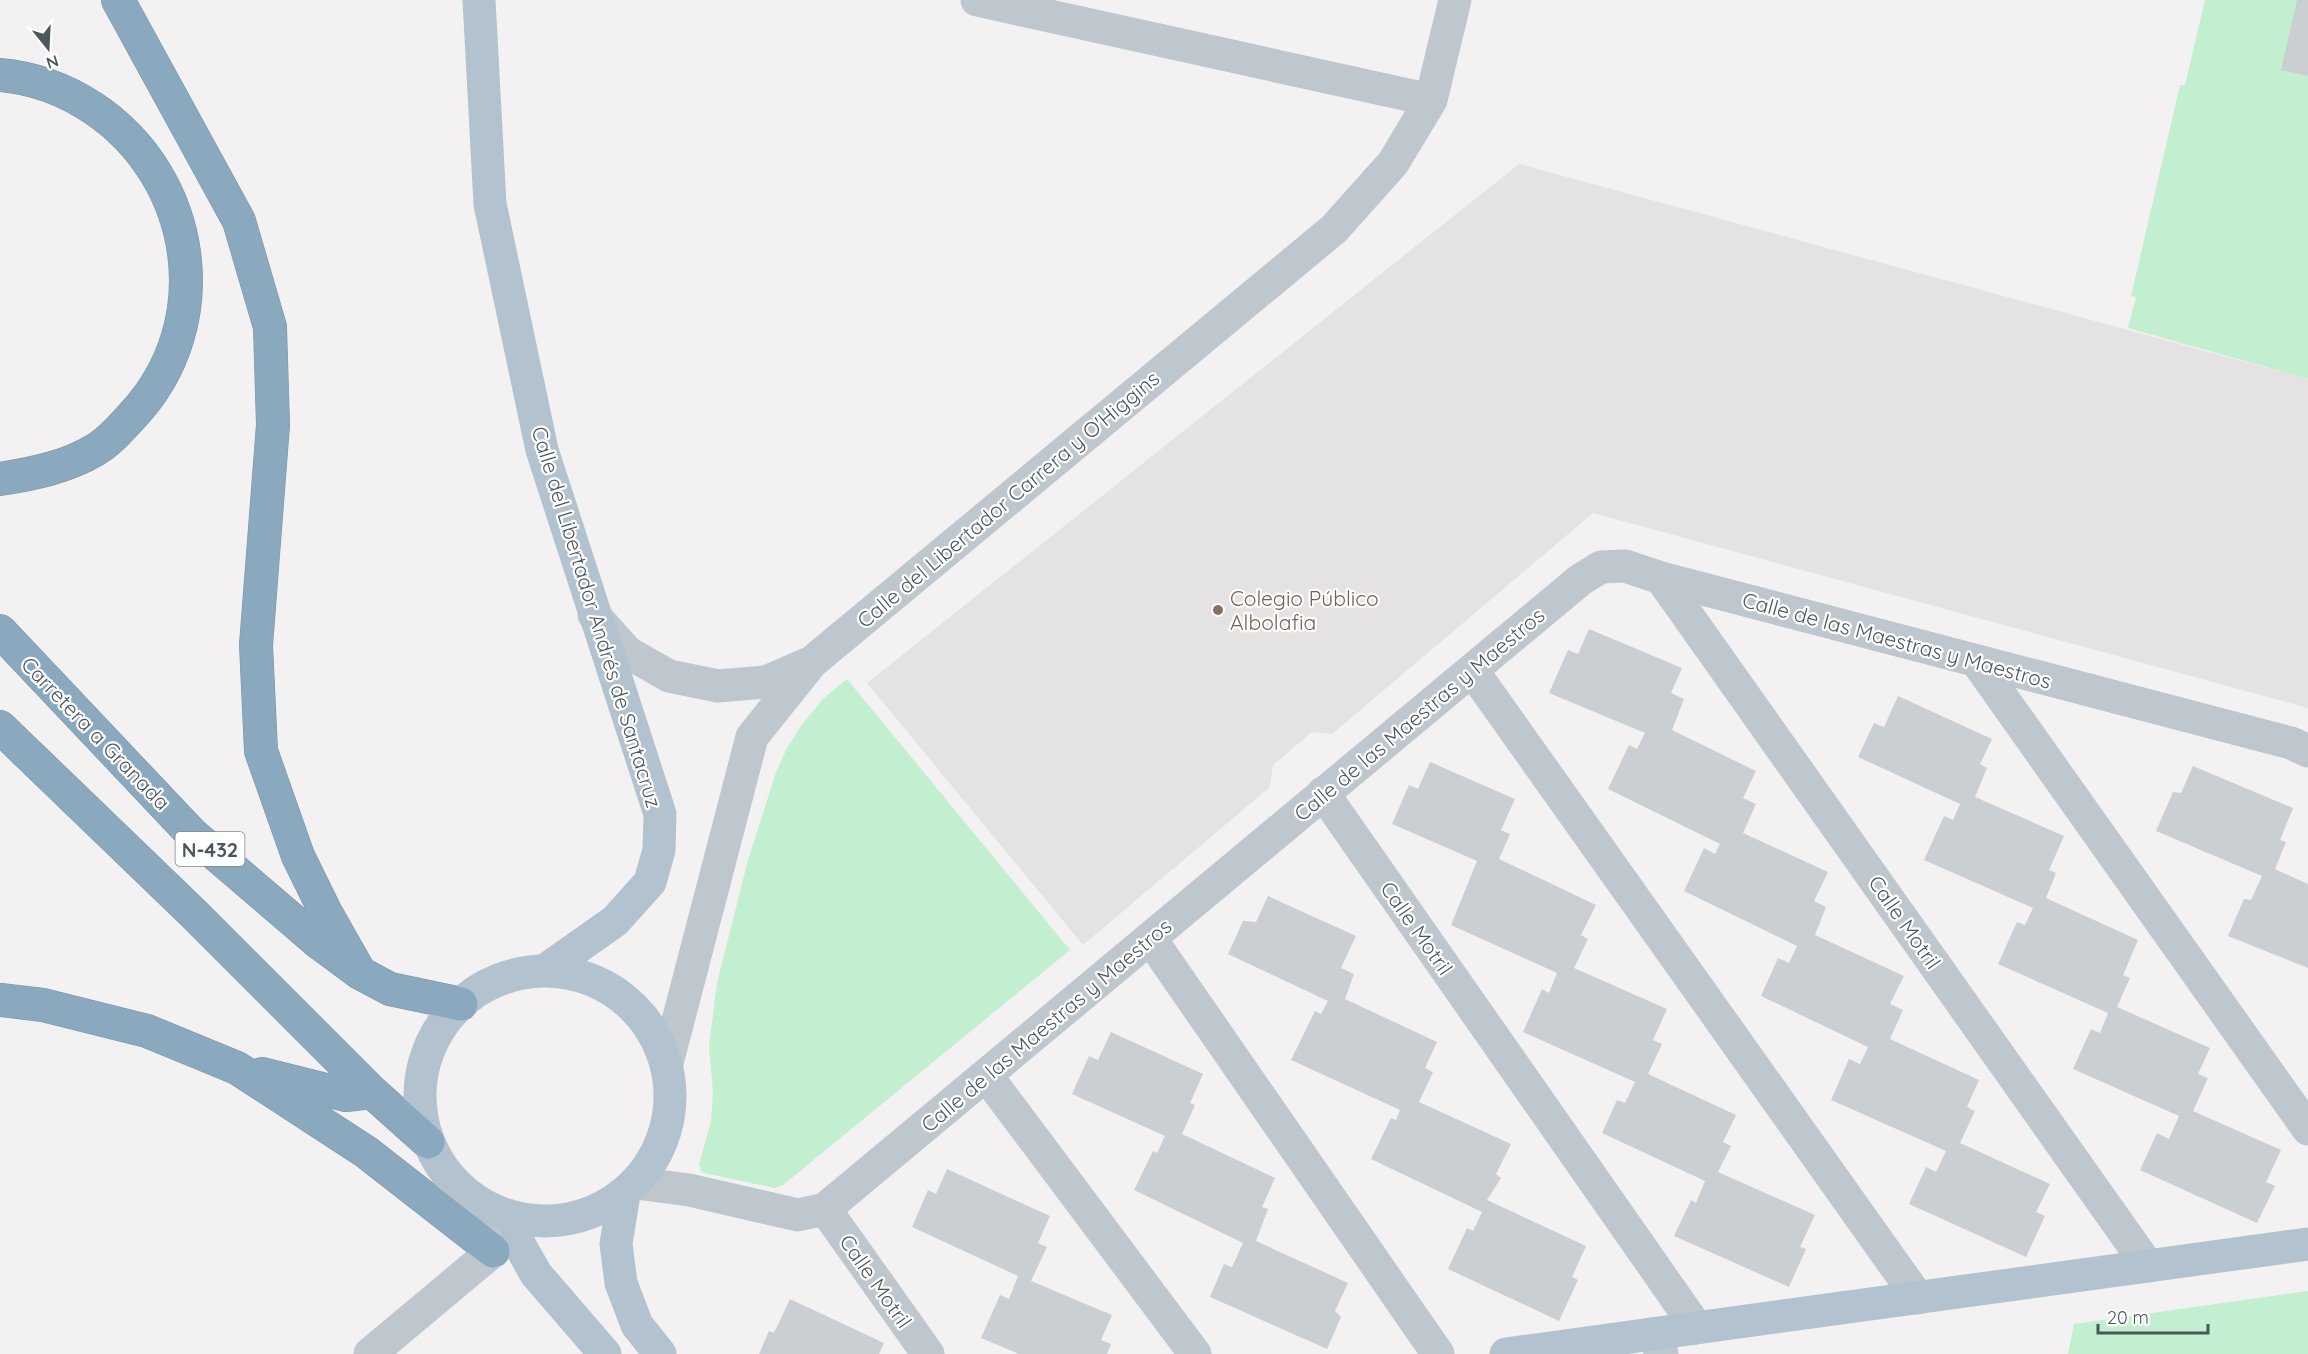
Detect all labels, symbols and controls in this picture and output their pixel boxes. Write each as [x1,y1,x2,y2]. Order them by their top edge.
north arrow [18,18,78,78]
text: N [44,51,61,74]
street label: Calle del Libertador Carrera y O'Higgins [852,365,1164,633]
street label: Calle del Libertador Andrés de Santacruz [526,423,668,811]
place label: Colegio Público Albolafia [1230,585,1379,635]
street label: Calle de las Maestras y Maestros [1740,586,2054,694]
street label: Calle de las Maestras y Maestros [1289,602,1549,826]
marker: Colegio Público Albolafia [1211,603,1225,617]
street label: Carretera a Granada [16,651,176,815]
road number: N-432 [176,832,244,866]
street label: Calle Motril [1863,870,1947,974]
street label: Calle Motril [1375,876,1459,980]
street label: Calle de las Maestras y Maestros [916,913,1176,1137]
street label: Calle Motril [834,1229,918,1333]
scale bar [2098,1297,2208,1335]
text: 20 m [2107,1306,2149,1329]

